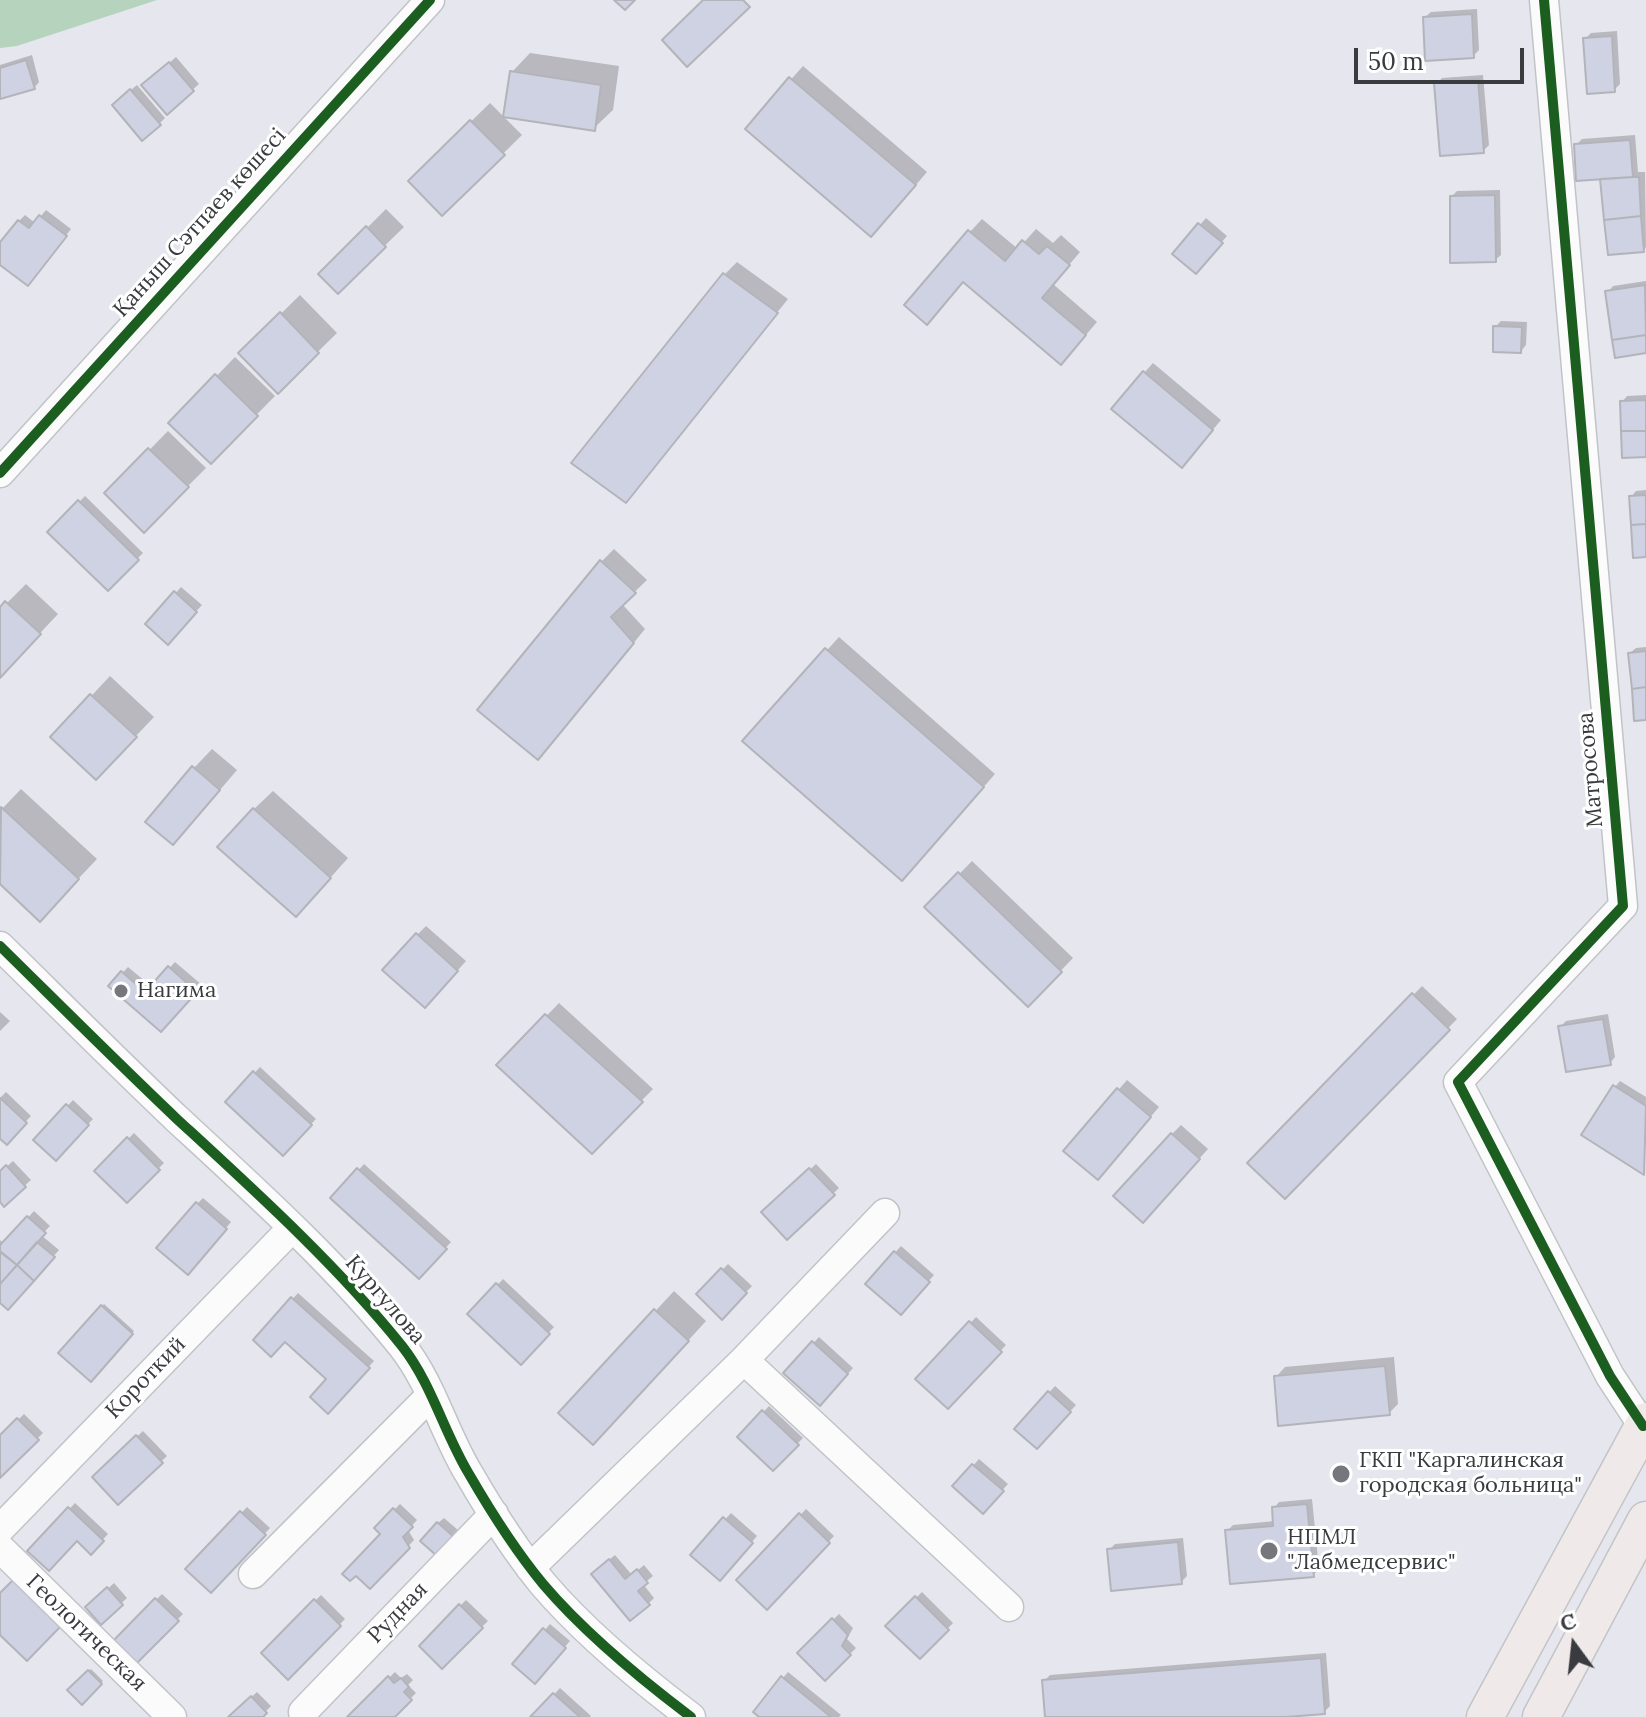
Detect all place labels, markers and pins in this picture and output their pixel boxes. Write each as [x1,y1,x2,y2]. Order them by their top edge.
place label: Нагима [137,978,216,1004]
marker: Нагима [112,982,130,1000]
place label: ГКП "Каргалинская городская больница" [1359,1448,1582,1500]
marker: ГКП "Каргалинская городская больница" [1330,1463,1352,1485]
place label: НПМЛ "Лабмедсервис" [1287,1525,1456,1576]
marker: НПМЛ "Лабмедсервис" [1258,1540,1280,1562]

